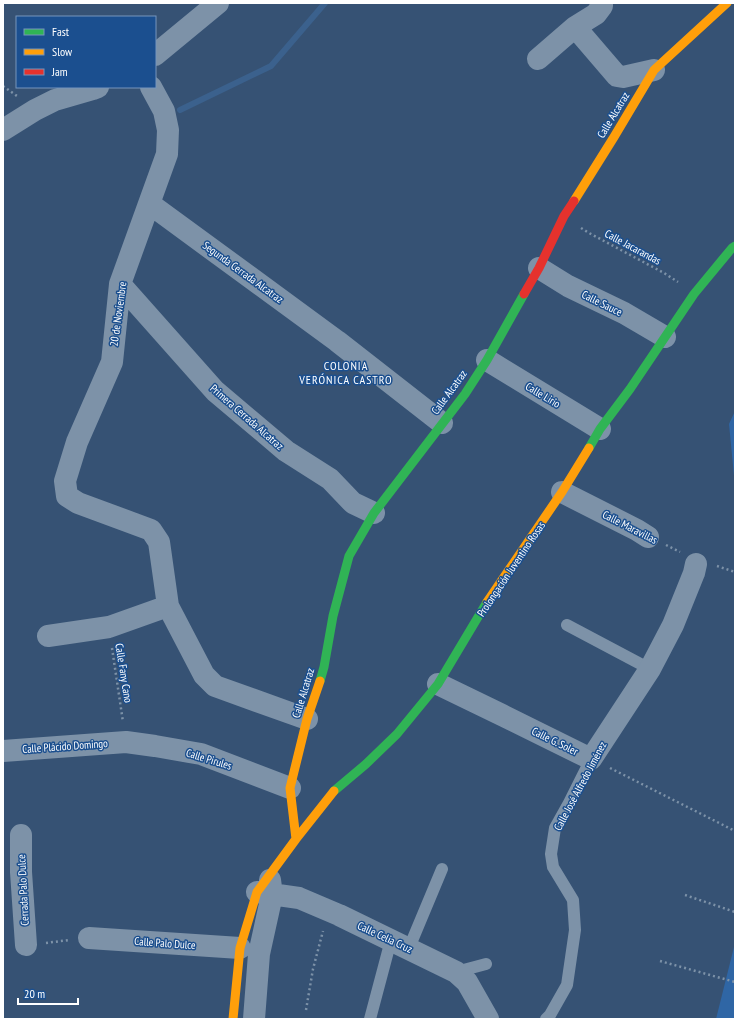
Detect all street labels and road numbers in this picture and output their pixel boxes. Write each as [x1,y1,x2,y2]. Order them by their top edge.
street label: Calle Alcatraz [594,89,632,141]
street label: Calle Jacarandas [602,226,664,268]
street label: Segunda Cerrada Alcatraz [200,238,286,306]
street label: 20 de Noviembre [107,280,130,347]
street label: Calle Sauce [579,287,625,319]
street label: Calle Alcatraz [428,367,470,417]
street label: Calle Lirio [523,379,563,411]
street label: Primera Cerrada Alcatraz [207,381,287,453]
street label: Calle Maravillas [600,507,660,547]
street label: Prolongación Juventino Rosas [474,519,548,619]
street label: Calle Fany Cano [112,642,136,704]
street label: Calle Alcatraz [289,666,317,720]
street label: Calle G. Soler [530,724,580,758]
street label: Calle Plácido Domingo [22,736,109,756]
street label: Calle José Alfredo Jiménez [551,739,609,833]
street label: Calle Pirules [184,745,234,773]
street label: Cerrada Palo Dulce [14,854,32,926]
street label: Calle Celia Cruz [355,918,415,956]
street label: Calle Palo Dulce [134,934,197,952]

